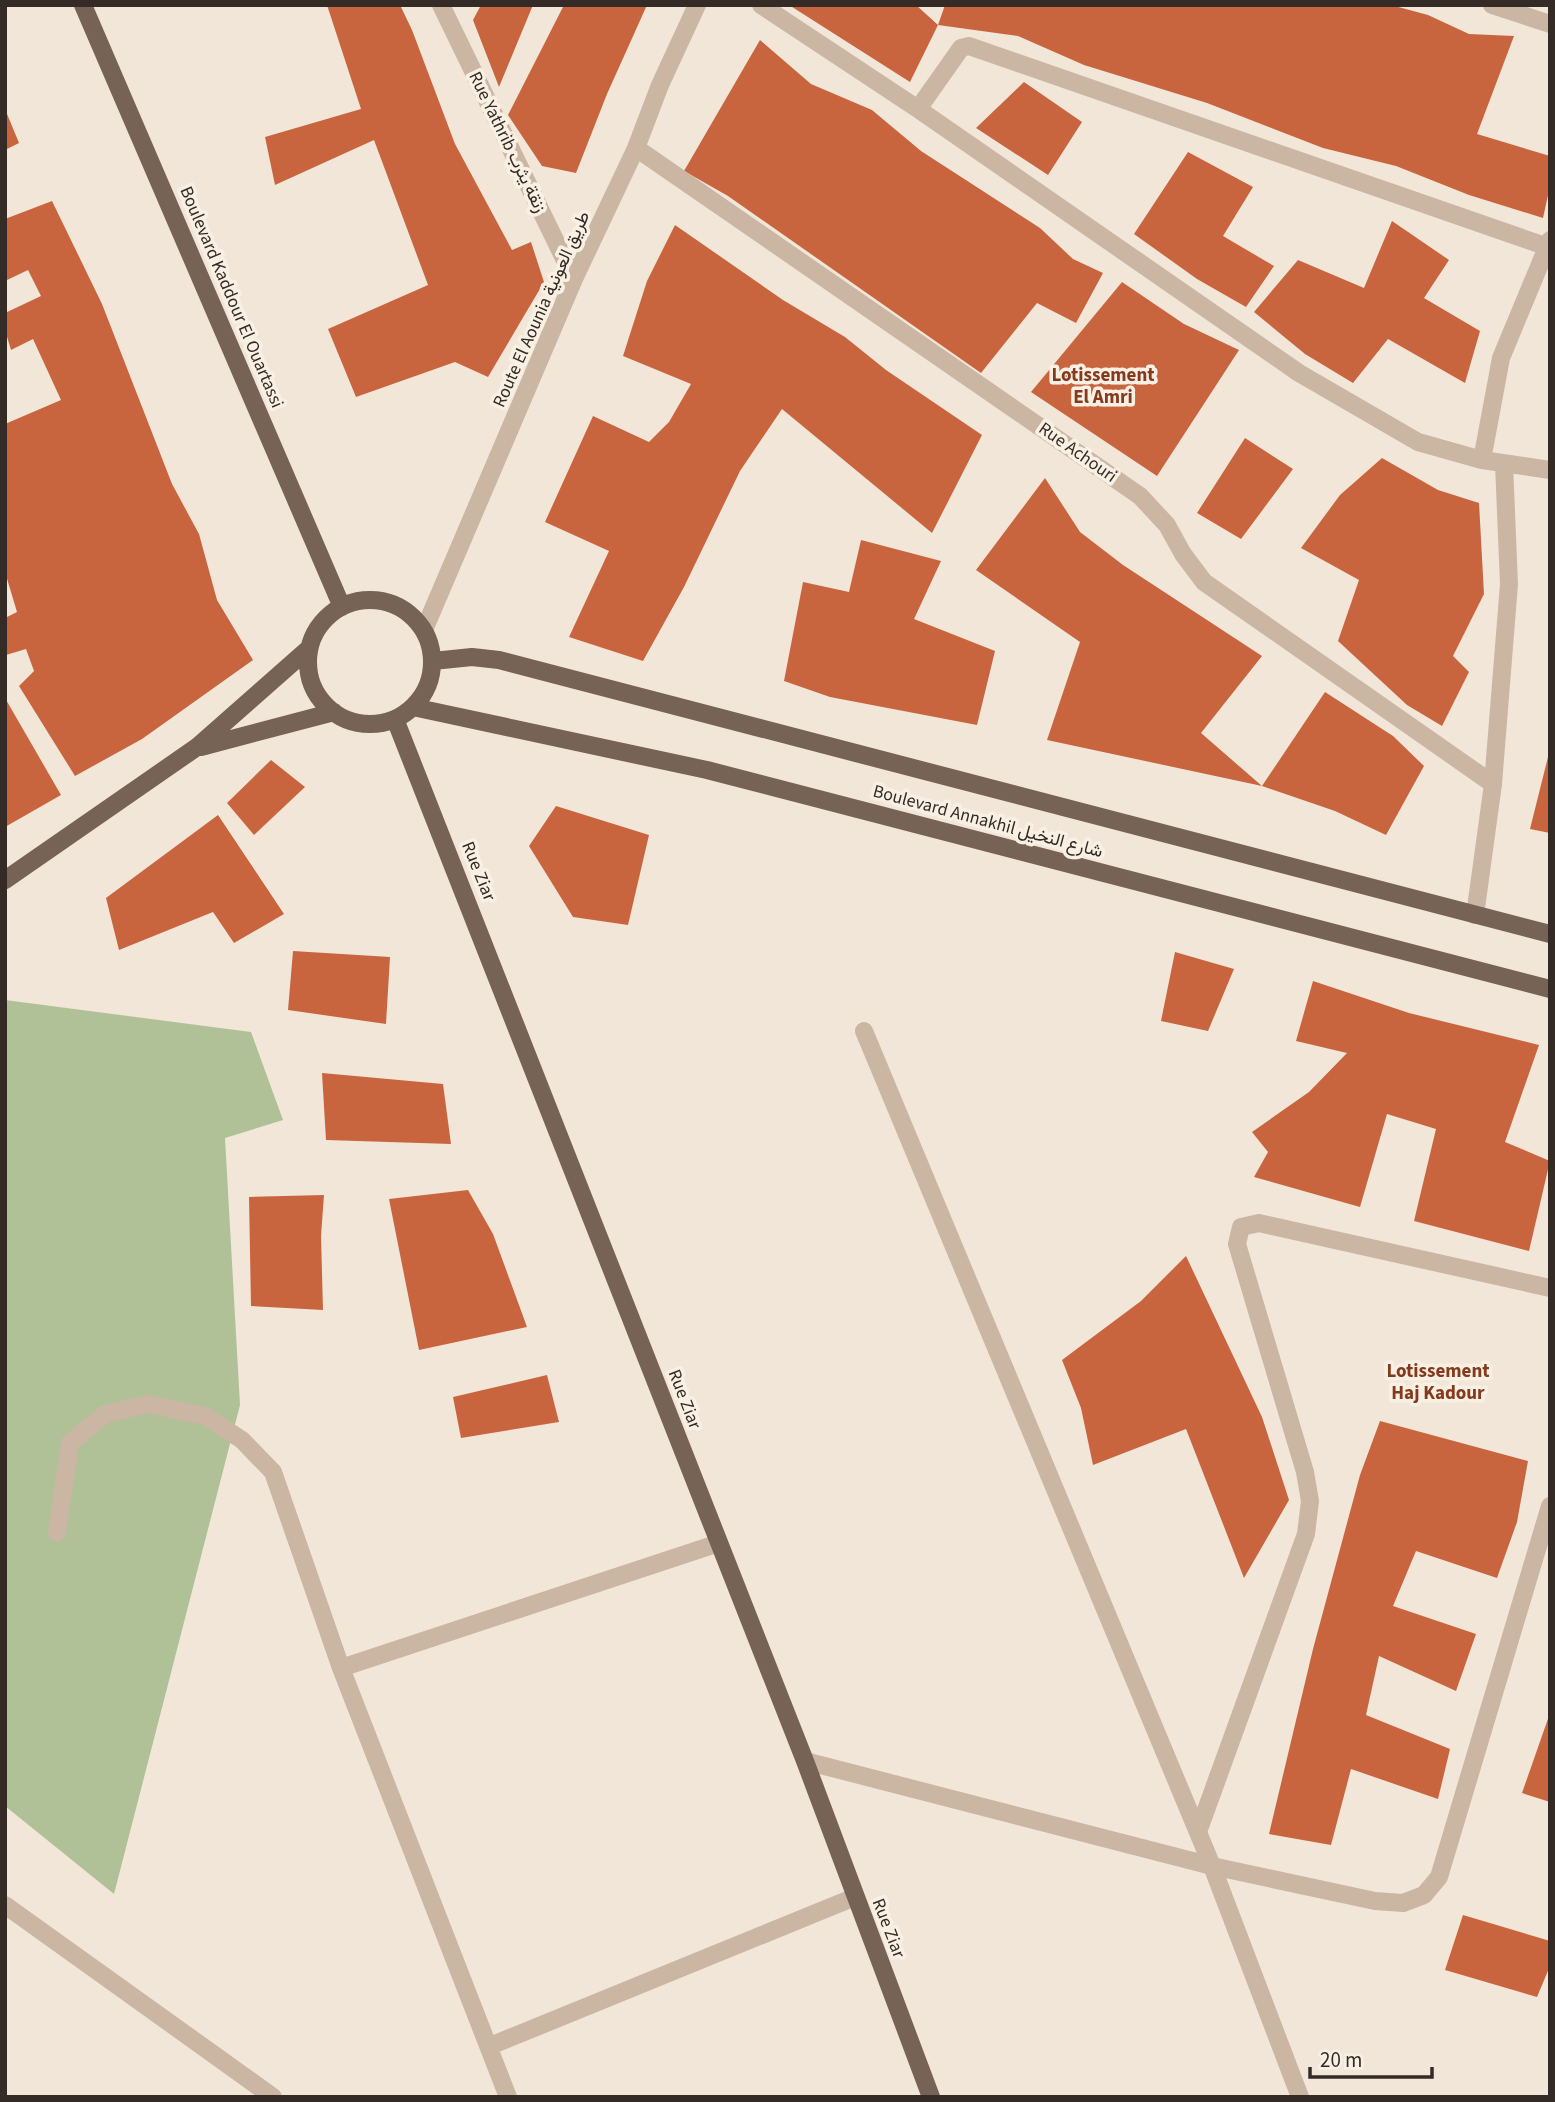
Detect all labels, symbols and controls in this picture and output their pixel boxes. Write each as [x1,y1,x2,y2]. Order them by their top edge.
street label: Rue Yathrib زنقة يثرب [463,67,553,217]
street label: Boulevard Kaddour El Ouartassi [173,183,290,412]
street label: Route El Aounia طريق العونية [487,207,596,411]
district label: Lotissement El Amri [1051,362,1155,411]
street label: Rue Achouri [1033,416,1122,489]
street label: Boulevard Annakhil شارع النخيل [870,779,1106,864]
street label: Rue Ziar [455,838,502,905]
district label: Lotissement Haj Kadour [1386,1358,1490,1407]
street label: Rue Ziar [662,1366,708,1433]
street label: Rue Ziar [866,1895,912,1962]
scale bar [1310,2036,1432,2080]
text: 20 m [1320,2045,1362,2075]

